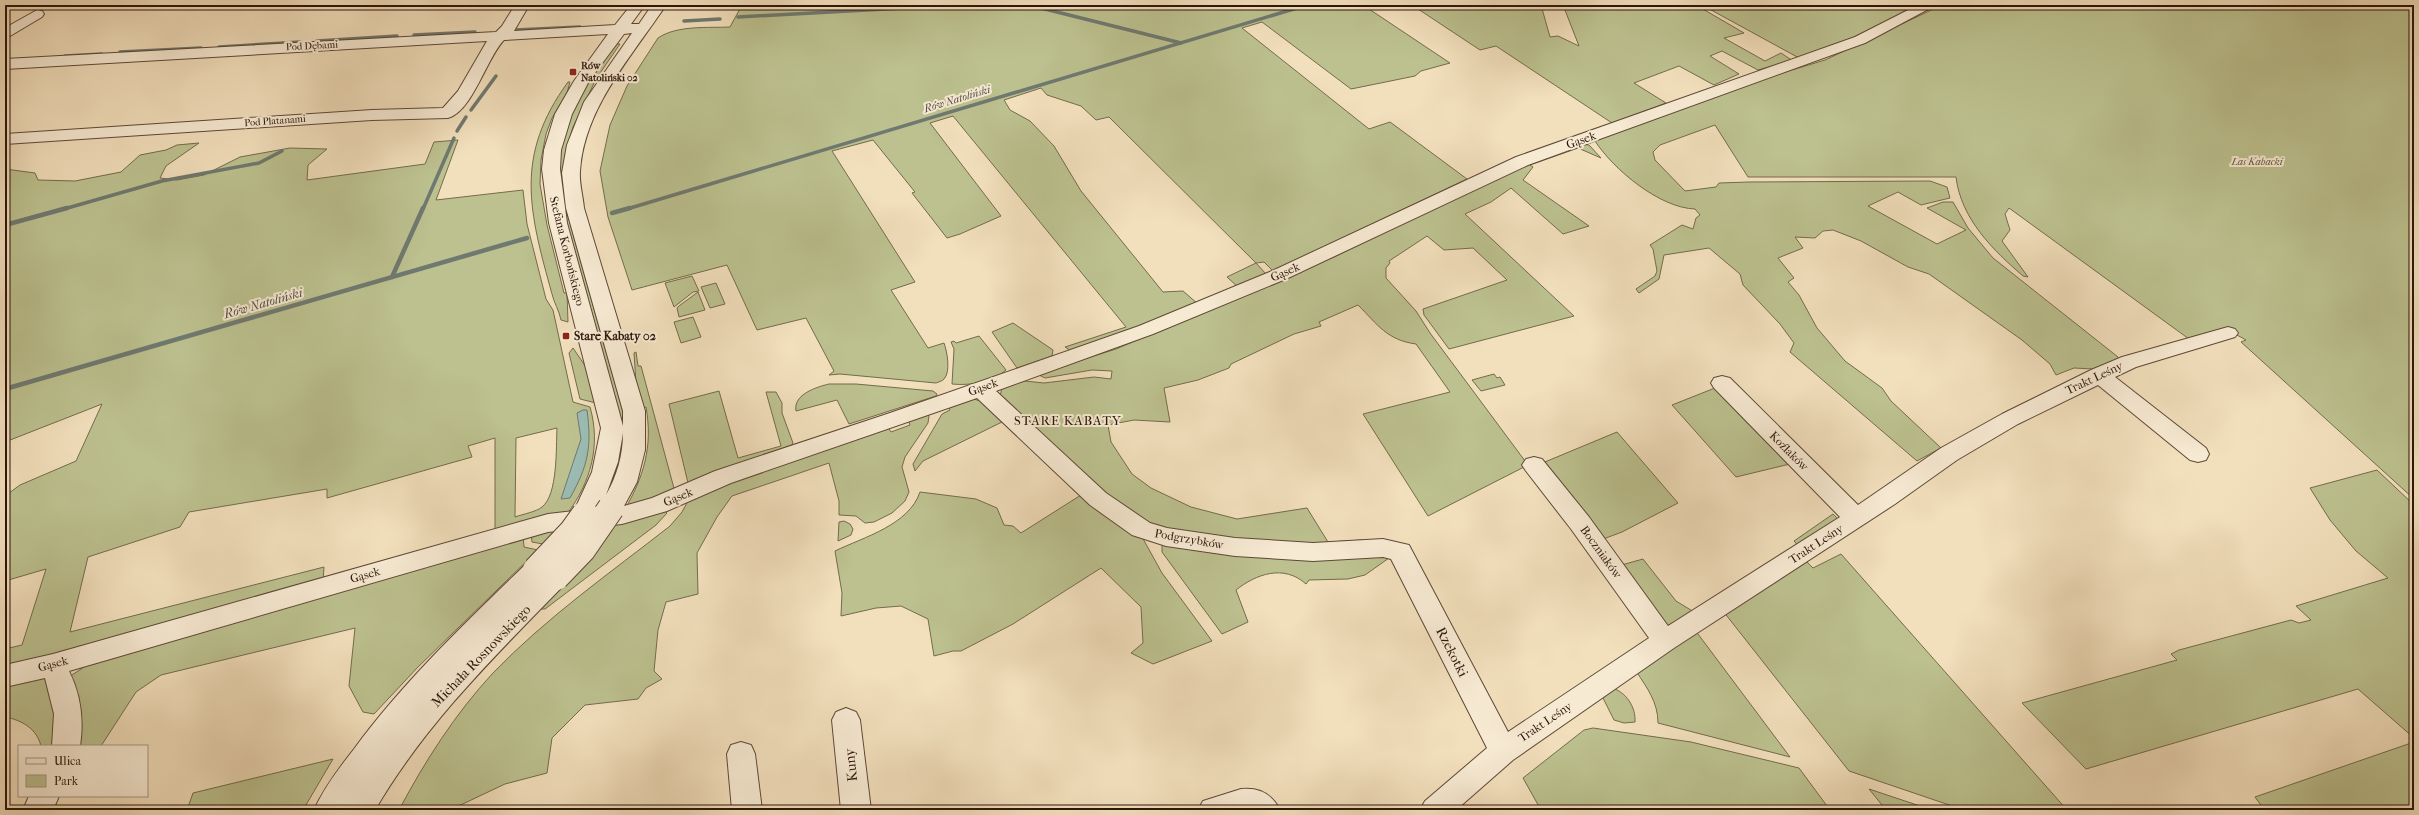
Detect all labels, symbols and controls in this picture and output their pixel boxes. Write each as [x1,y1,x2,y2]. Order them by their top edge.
street label: Pod Dębami [286,39,338,53]
place label: Rów Natoliński 02 [581,60,639,84]
marker: Rów Natoliński 02 [568,67,578,77]
water label: Rów Natoliński [921,82,993,116]
street label: Pod Platanami [244,113,306,129]
street label: Gąsek [1564,128,1599,152]
park label: Las Kabacki [2231,156,2284,168]
street label: Stefana Korbońskiego [547,195,587,307]
street label: Gąsek [1268,259,1303,285]
water label: Rów Natoliński [221,284,305,322]
place label: Stare Kabaty 02 [574,329,657,344]
marker: Stare Kabaty 02 [561,331,571,341]
street label: Trakt Leśny [2063,358,2125,397]
street label: Gąsek [966,375,1001,399]
district label: STARE KABATY [1014,413,1122,428]
street label: Koźlaków [1767,429,1812,474]
street label: Gąsek [661,484,696,509]
street label: Trakt Leśny [1786,521,1846,567]
street label: Boczniaków [1577,523,1625,582]
street label: Podgrzybków [1153,526,1226,552]
street label: Gąsek [348,564,382,586]
street label: Michała Rosnowskiego [428,601,534,711]
street label: Rzekotki [1432,624,1472,680]
street label: Gąsek [36,653,70,675]
street label: Trakt Leśny [1516,699,1575,745]
legend [18,745,148,797]
street label: Kuny [841,747,861,782]
text: Ulica [54,754,81,768]
text: Park [54,774,79,788]

